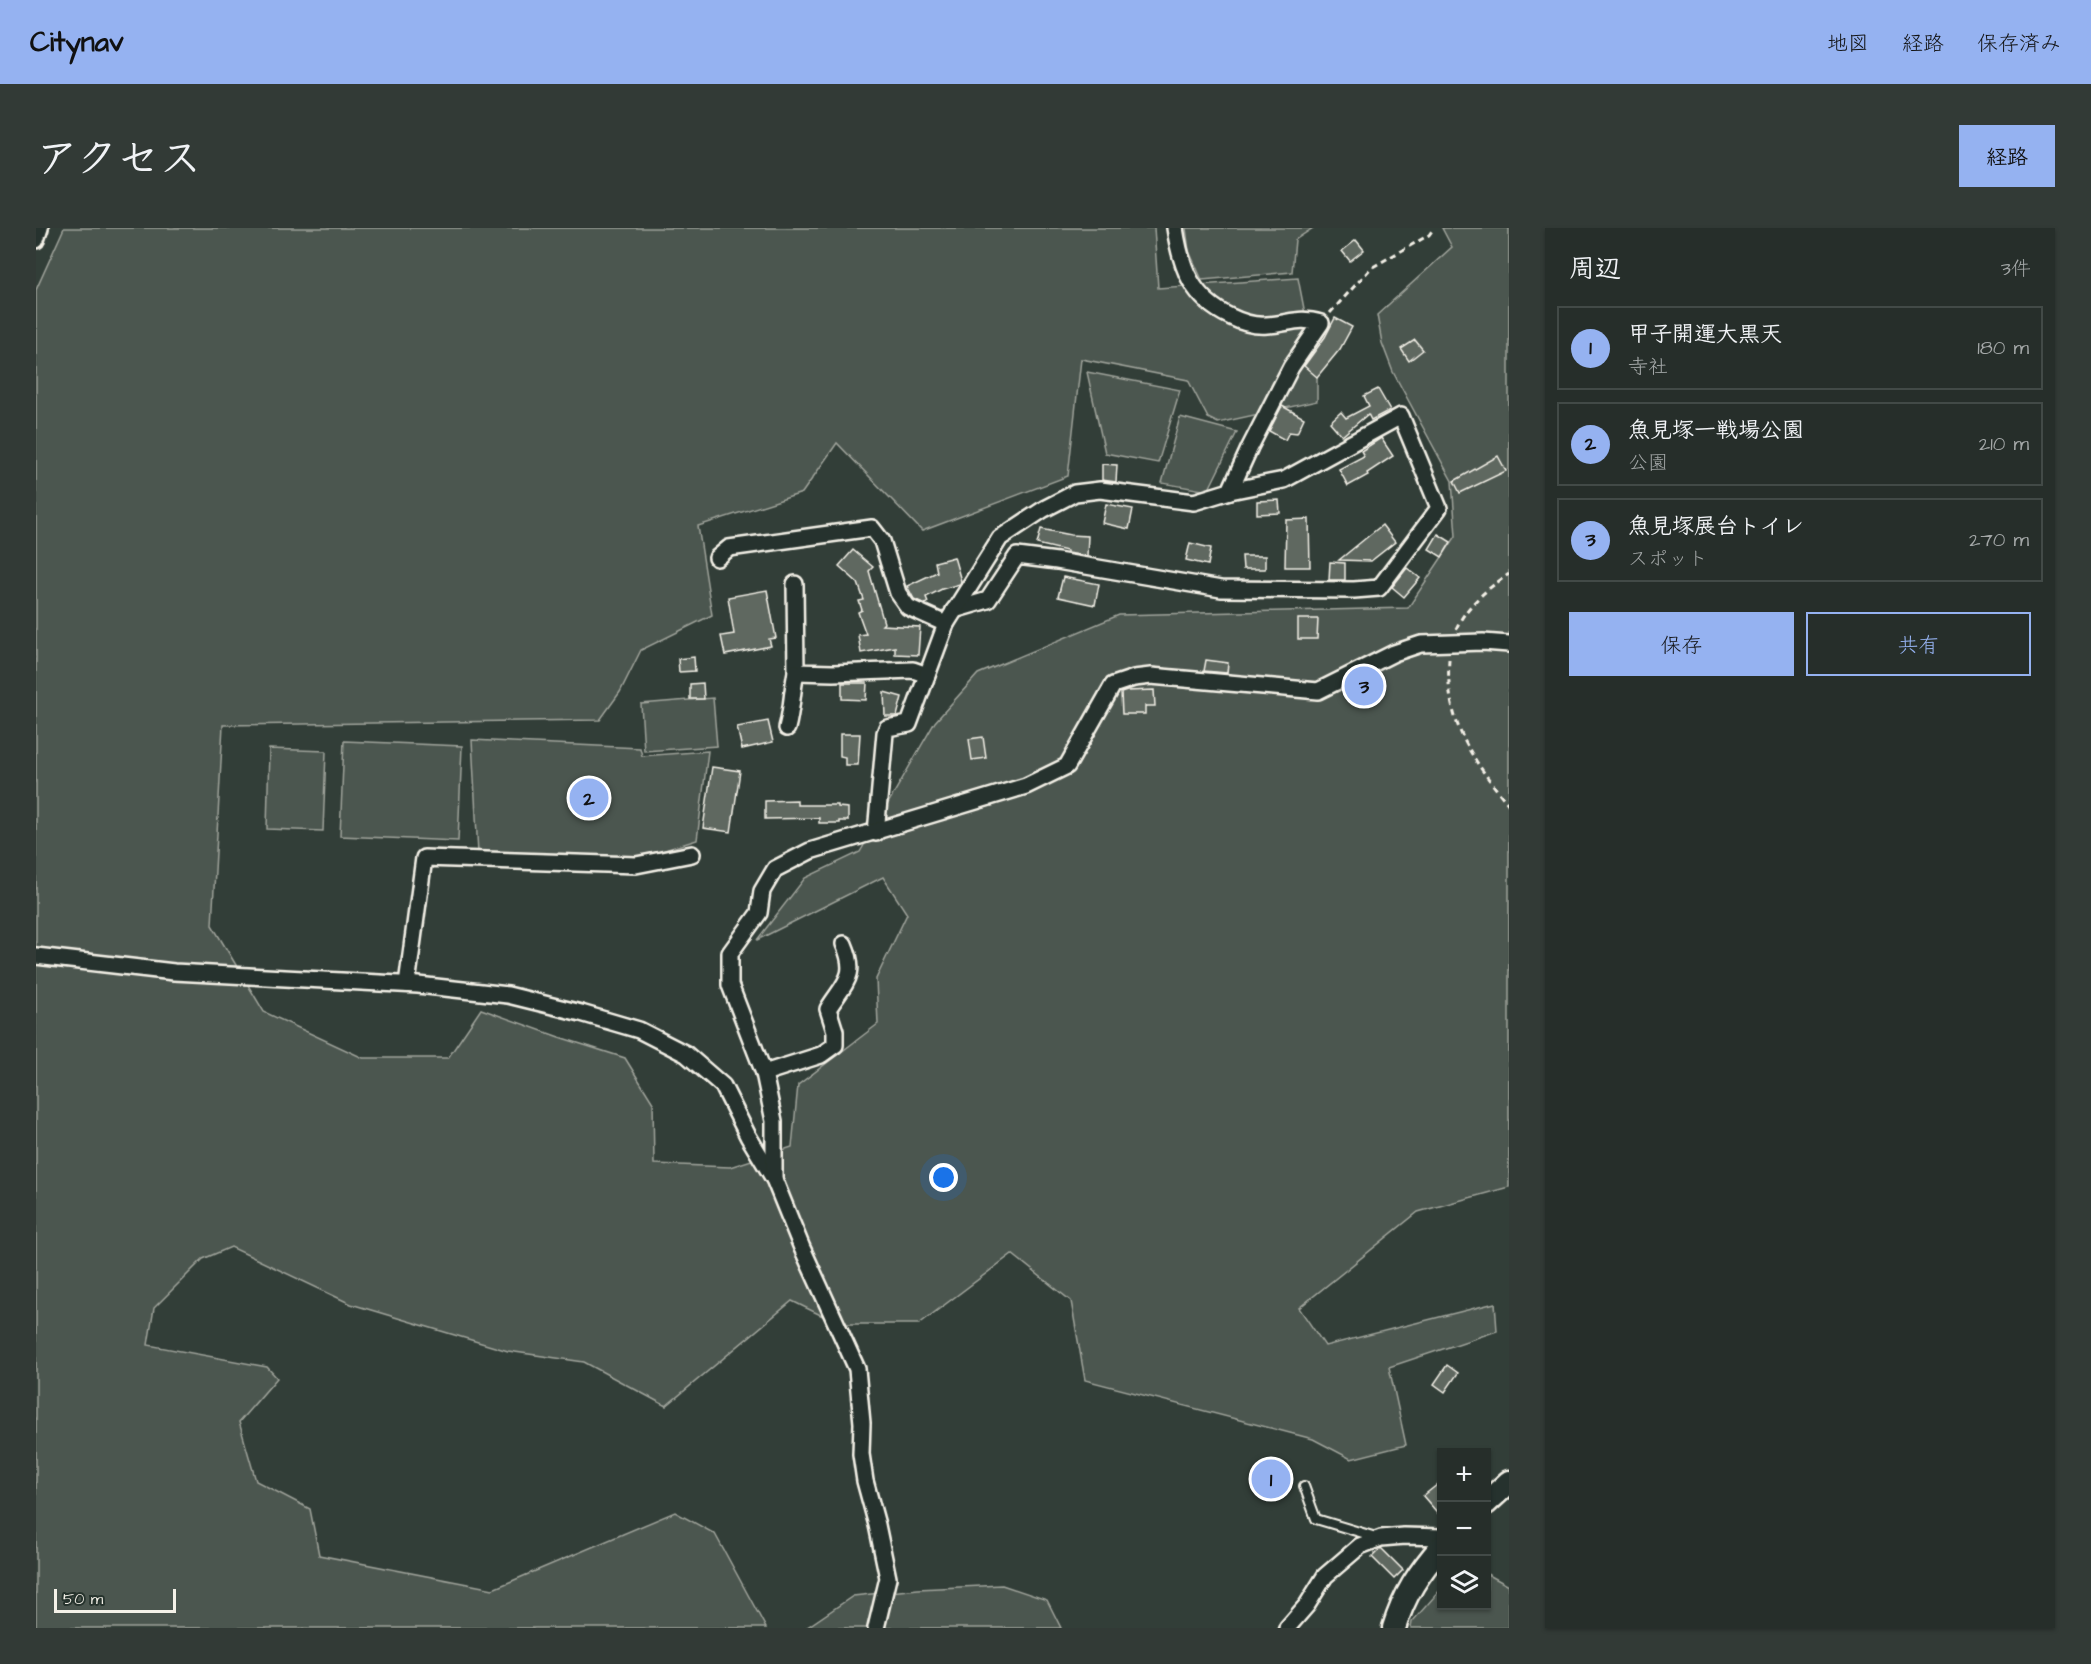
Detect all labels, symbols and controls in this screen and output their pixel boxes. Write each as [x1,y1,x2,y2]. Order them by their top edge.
text: Citynav [30,23,124,62]
text: 地図 [1827,29,1869,58]
text: 経路 [1902,29,1944,58]
text: 保存済み [1977,29,2061,58]
button: 経路 [1959,125,2055,187]
text: アクセス [36,131,201,189]
text: 周辺 [1569,251,1621,287]
text: 3件 [2001,255,2031,283]
text: 甲子開運大黒天 [1628,319,1782,350]
text: 1 [1589,334,1592,362]
text: 180 m [1977,334,2029,362]
text: 寺社 [1628,353,1668,381]
text: 魚見塚一戦場公園 [1628,415,1804,446]
text: 2 [1585,430,1596,458]
text: 210 m [1979,430,2029,458]
text: 公園 [1628,449,1668,477]
text: 魚見塚展台トイレ [1628,511,1804,542]
text: 3 [1585,526,1596,554]
text: 270 m [1969,526,2029,554]
text: スポット [1628,545,1708,573]
button: 保存 [1569,612,1794,676]
button: 共有 [1806,612,2031,676]
pin: 3 [1344,664,1384,708]
pin: 2 [570,776,608,820]
your location [929,1163,958,1192]
map controls [1437,1448,1491,1610]
button: + [1437,1448,1491,1502]
pin: 1 [1252,1456,1290,1502]
button: − [1437,1502,1491,1556]
button: layers [1437,1556,1491,1610]
scale bar [54,1586,176,1614]
text: 50 m [63,1588,103,1610]

